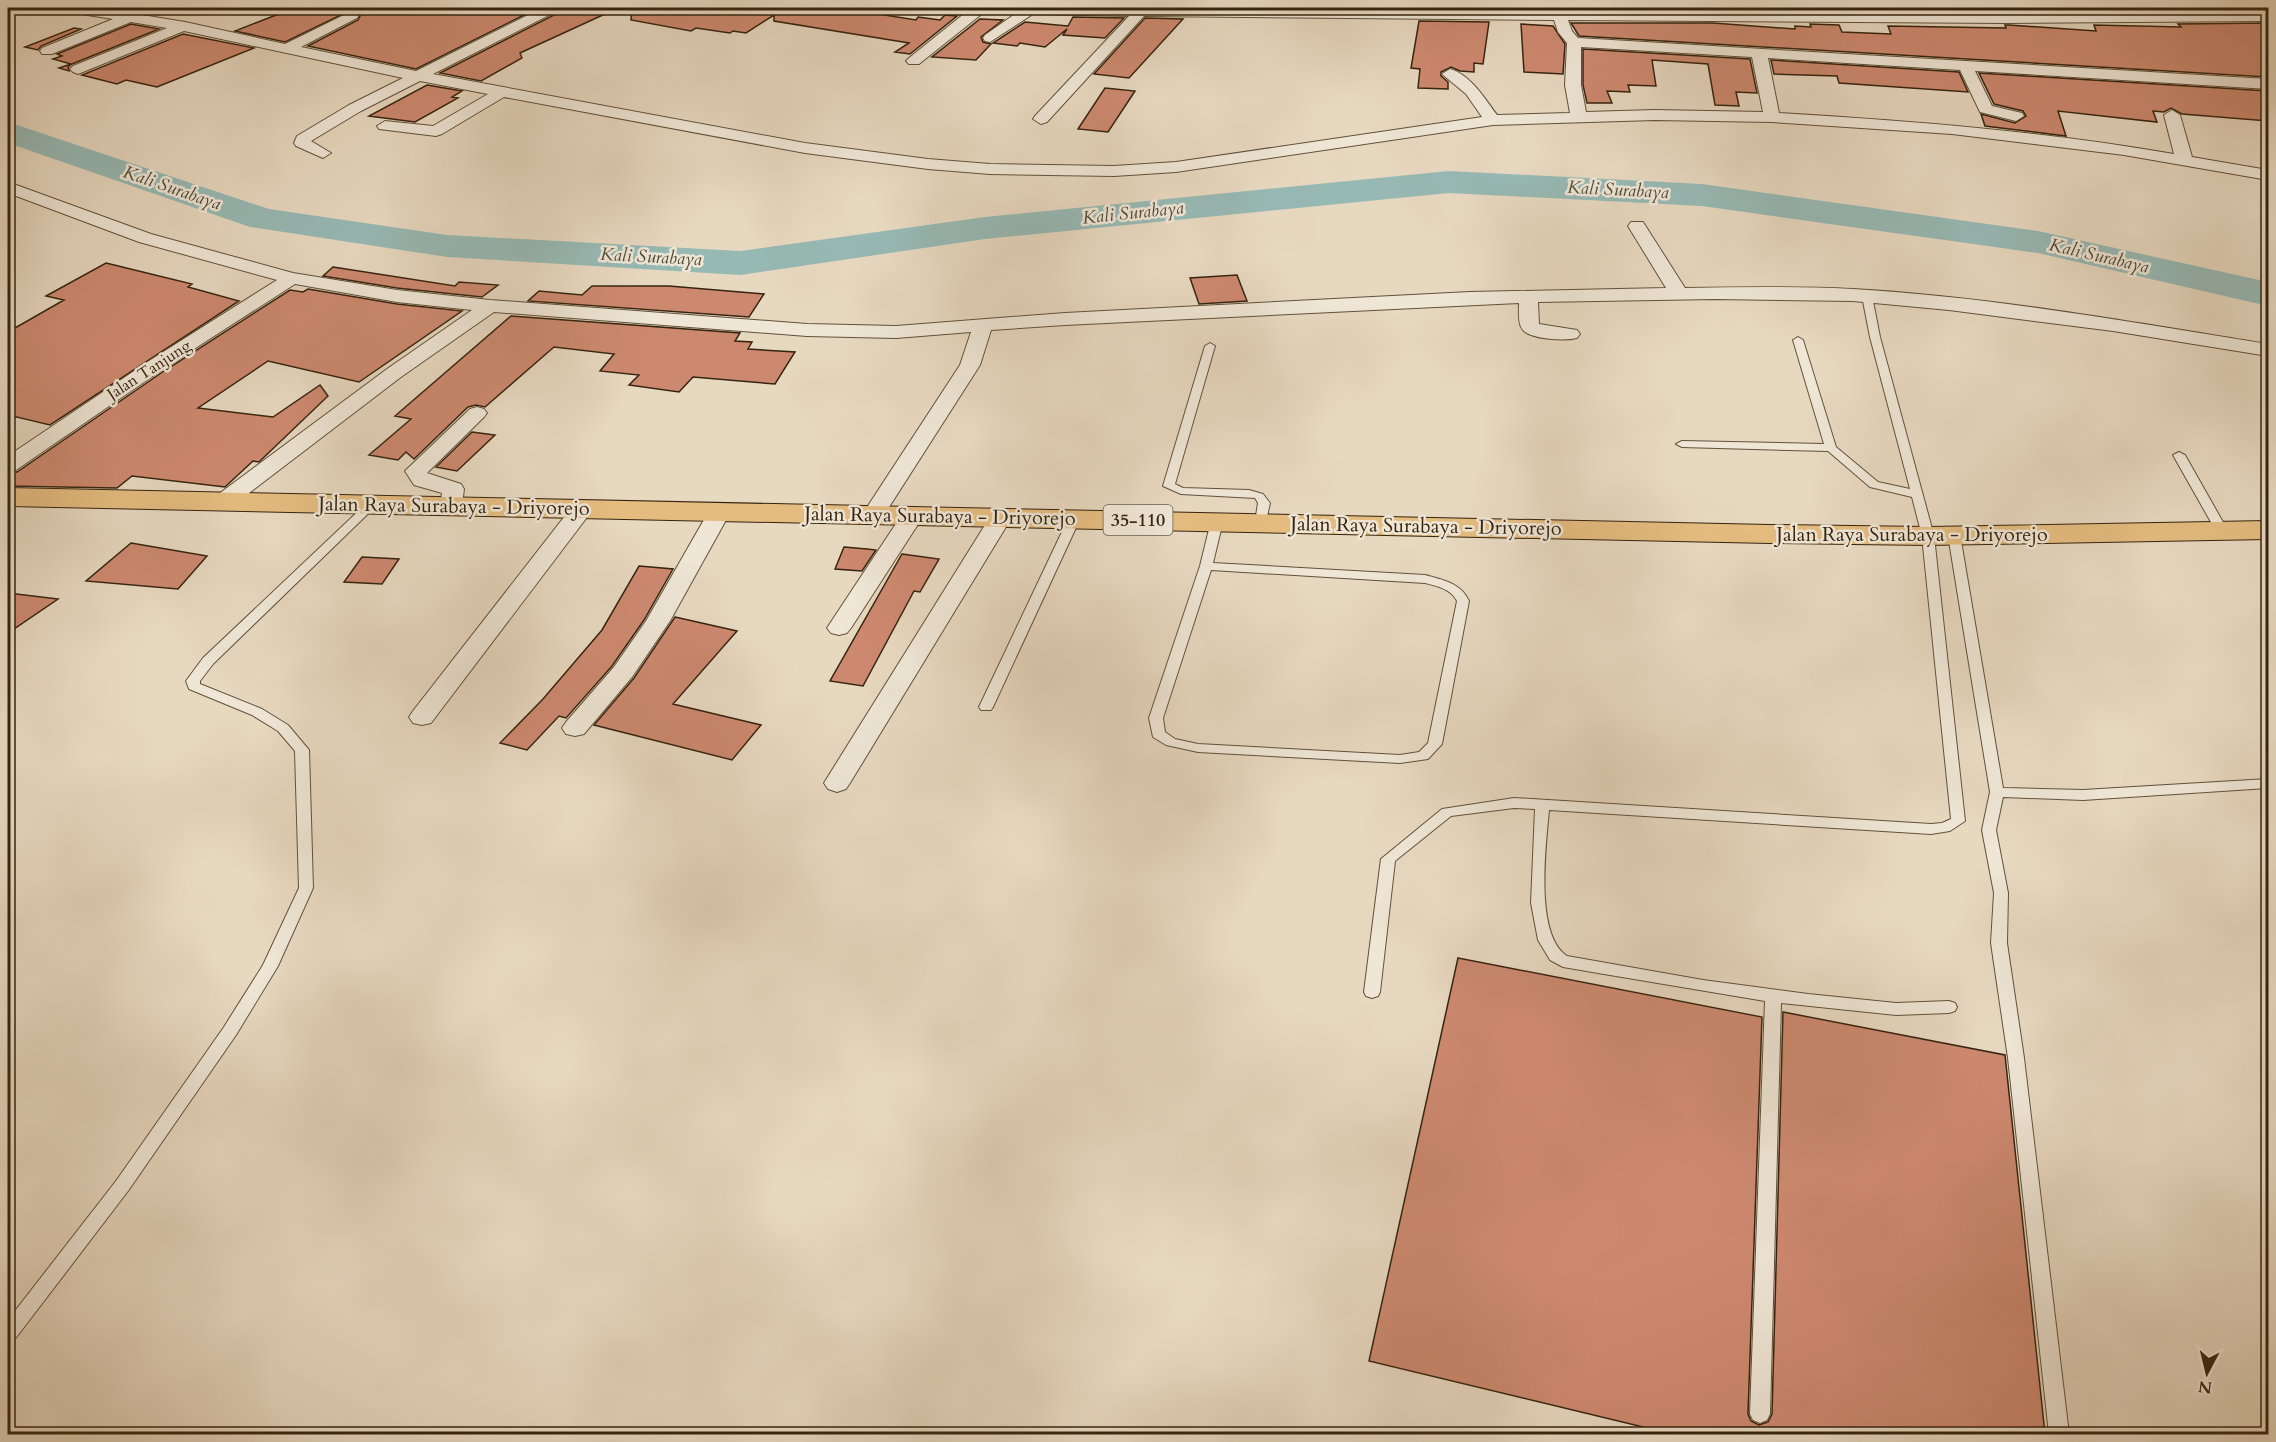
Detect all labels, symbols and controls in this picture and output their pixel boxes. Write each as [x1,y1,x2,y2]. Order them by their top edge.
water label: Kali Surabaya [120,160,224,216]
water label: Kali Surabaya [1567,175,1669,205]
water label: Kali Surabaya [1081,195,1185,231]
water label: Kali Surabaya [2047,232,2151,280]
water label: Kali Surabaya [600,242,702,272]
street label: Jalan Tanjung [101,335,195,406]
street label: Jalan Raya Surabaya - Driyorejo [315,490,590,522]
street label: Jalan Raya Surabaya - Driyorejo [801,500,1076,532]
road number: 35-110 [1104,505,1172,535]
street label: Jalan Raya Surabaya - Driyorejo [1287,510,1562,542]
street label: Jalan Raya Surabaya - Driyorejo [1773,521,2048,548]
north arrow [2177,1343,2237,1403]
text: N [2197,1375,2214,1399]

